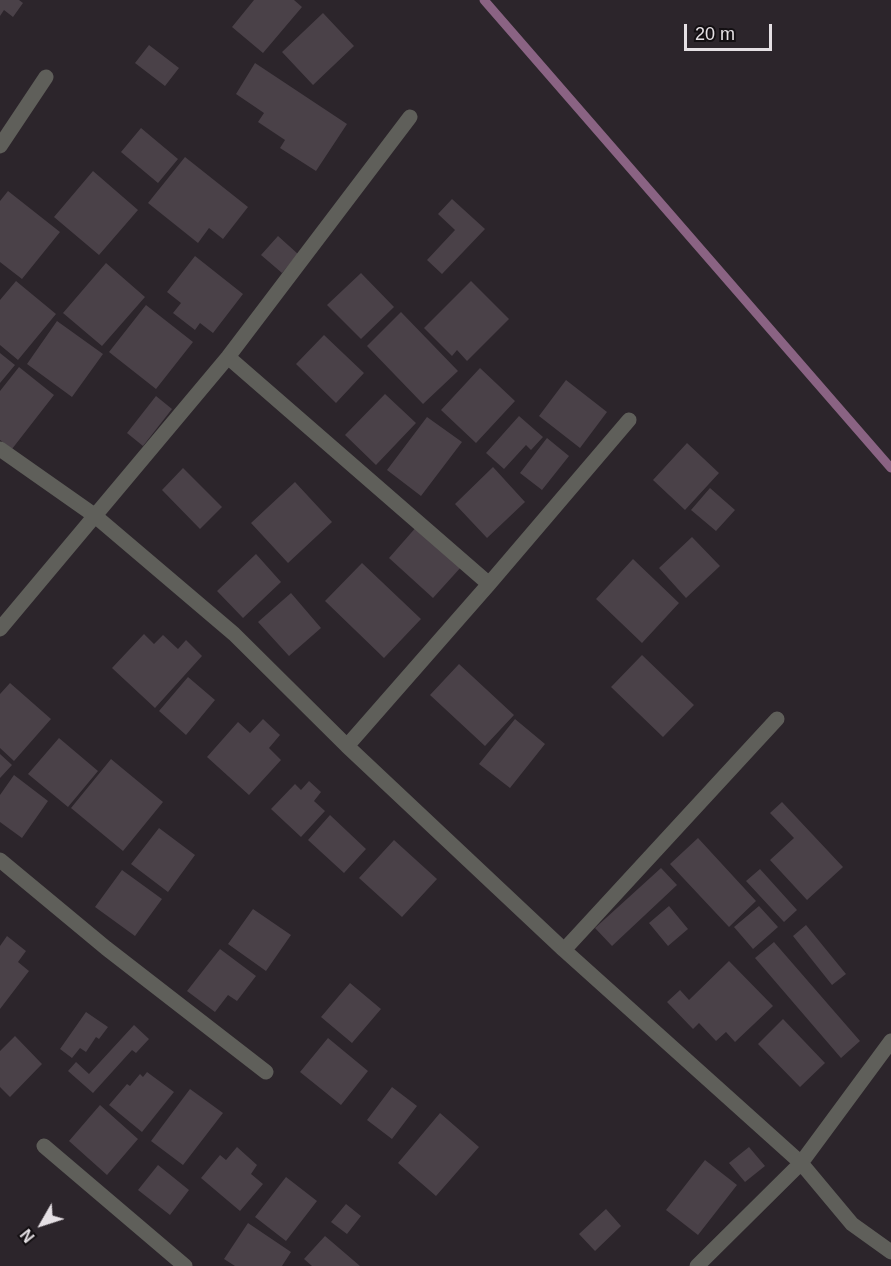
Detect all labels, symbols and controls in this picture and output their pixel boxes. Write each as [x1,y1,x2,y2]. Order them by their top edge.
scale bar [687,12,776,50]
text: 20 m [695,24,735,44]
north arrow [12,1194,72,1254]
text: N [17,1226,38,1245]

